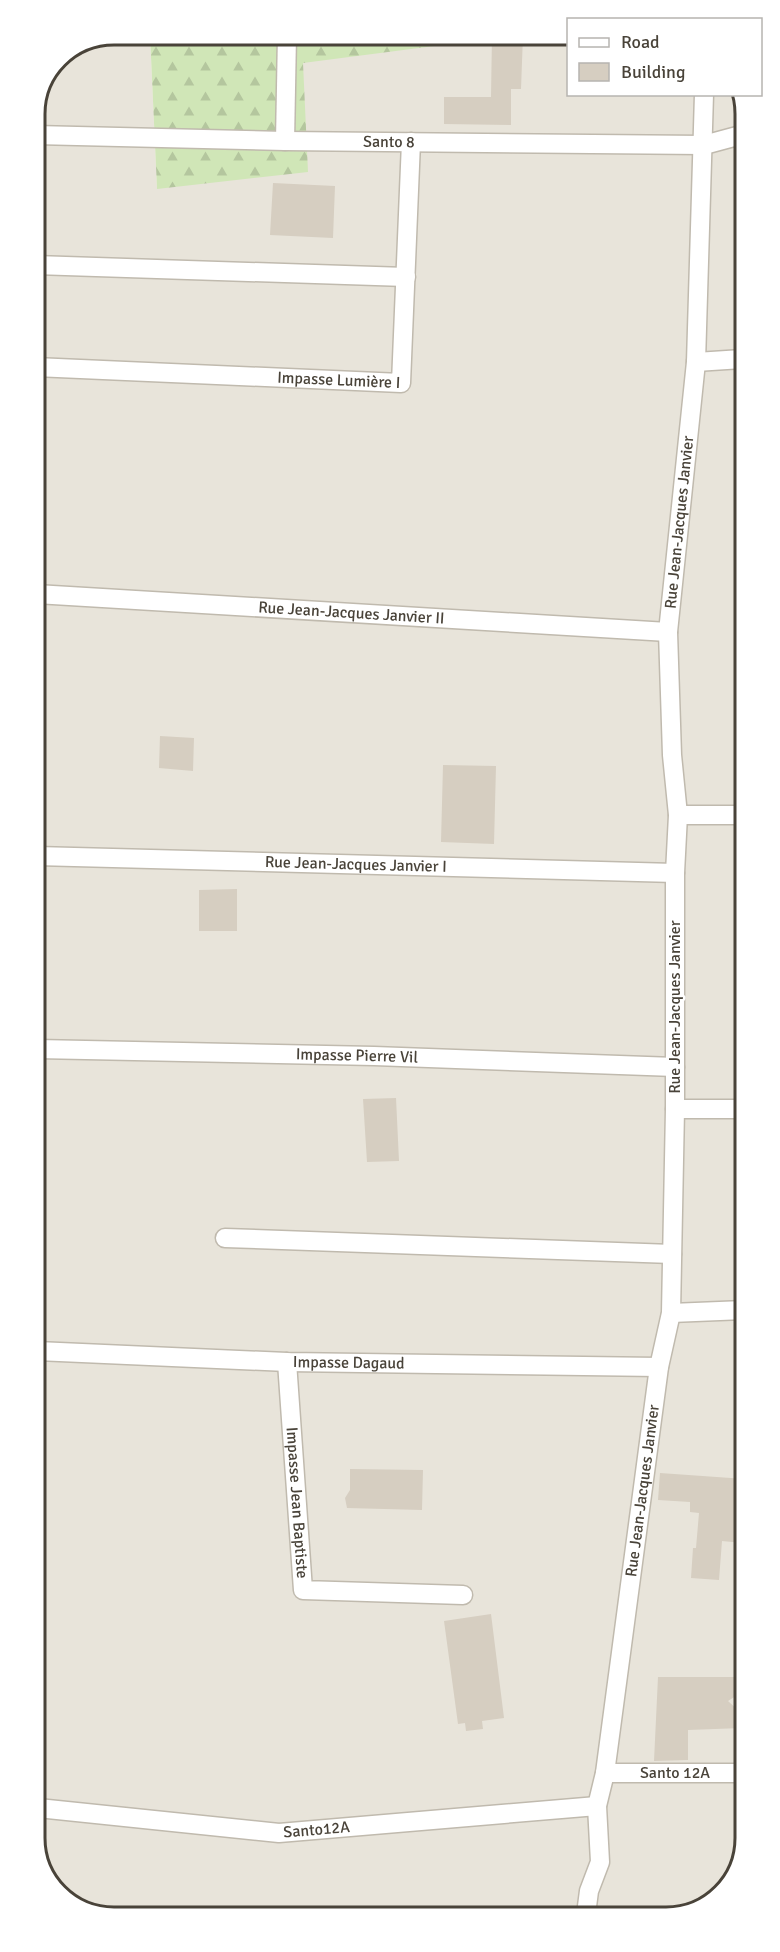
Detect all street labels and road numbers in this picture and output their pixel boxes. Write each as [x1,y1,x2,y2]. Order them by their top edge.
street label: Santo 8 [363,132,415,152]
street label: Impasse Lumière I [277,368,401,393]
street label: Rue Jean-Jacques Janvier [660,435,698,610]
street label: Rue Jean-Jacques Janvier II [258,597,445,629]
street label: Rue Jean-Jacques Janvier I [265,852,447,877]
street label: Rue Jean-Jacques Janvier [665,920,685,1094]
street label: Impasse Pierre Vil [296,1044,419,1068]
street label: Impasse Dagaud [293,1352,405,1374]
street label: Rue Jean-Jacques Janvier [621,1403,664,1578]
street label: Impasse Jean Baptiste [282,1426,312,1579]
street label: Santo 12A [640,1763,710,1783]
street label: Santo12A [283,1817,351,1843]

